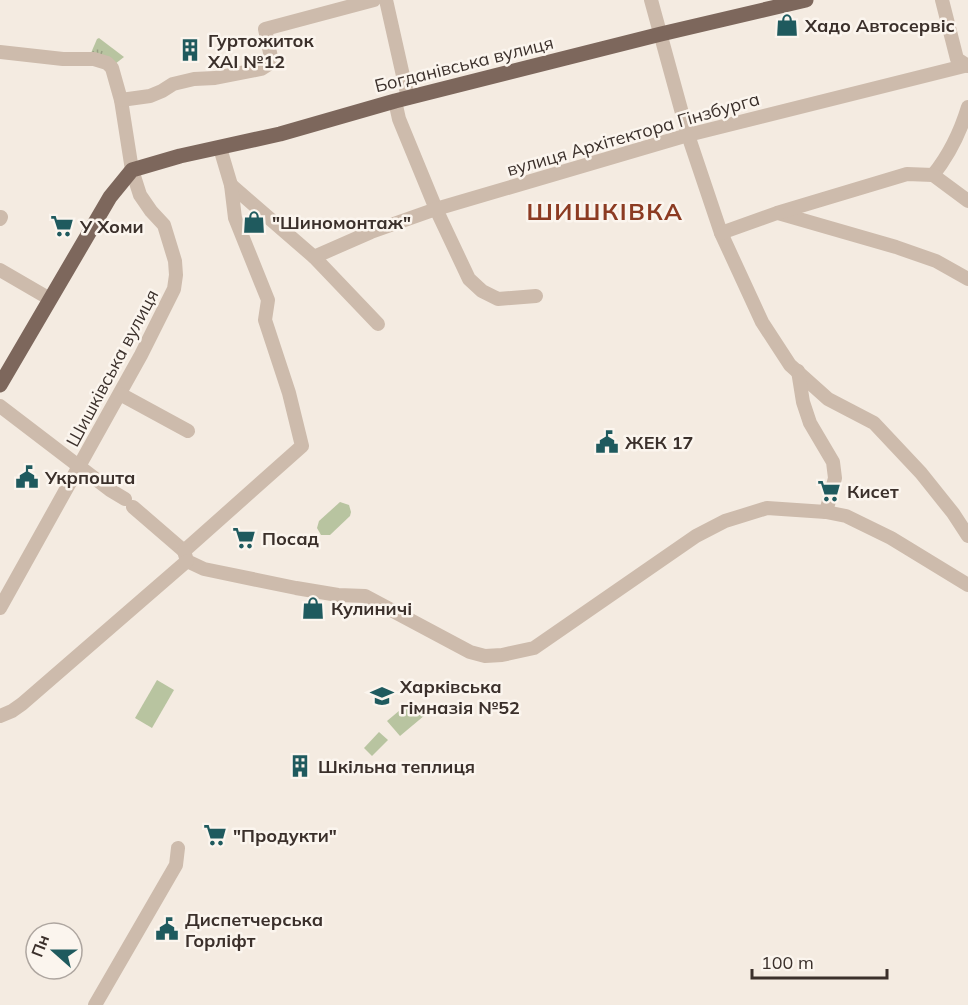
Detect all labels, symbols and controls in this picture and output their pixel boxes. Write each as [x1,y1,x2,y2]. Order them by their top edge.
shop icon: Хадо Автосервіс [774,12,800,38]
place label: Хадо Автосервіс [804,14,955,37]
place label: Гуртожиток ХАІ №12 [207,29,315,73]
street label: Богданівська вулиця [372,31,556,97]
building icon: Гуртожиток ХАІ №12 [177,37,203,63]
street label: вулиця Архітектора Гінзбурга [504,87,762,181]
district label: ШИШКІВКА [527,196,683,226]
shop icon: "Шиномонтаж" [241,209,267,235]
place label: "Шиномонтаж" [272,211,411,234]
supermarket icon: У Хоми [49,213,75,239]
place label: У Хоми [79,215,144,238]
street label: Шишківська вулиця [61,285,163,451]
public building icon: ЖЕК 17 [594,429,620,455]
place label: ЖЕК 17 [625,431,693,454]
public building icon: Укрпошта [14,464,40,490]
place label: Укрпошта [44,466,135,489]
supermarket icon: Кисет [816,478,842,504]
place label: Кисет [847,480,899,503]
supermarket icon: Посад [231,525,257,551]
place label: Посад [262,527,320,550]
shop icon: Кулиничі [300,595,326,621]
place label: Кулиничі [331,597,412,620]
place label: Харківська гімназія №52 [399,675,520,719]
school or university icon: Харківська гімназія №52 [369,683,395,709]
building icon: Шкільна теплиця [287,753,313,779]
place label: Шкільна теплиця [318,755,475,778]
supermarket icon: "Продукти" [202,822,228,848]
place label: "Продукти" [233,824,337,847]
place label: Диспетчерська Горліфт [185,908,323,952]
public building icon: Диспетчерська Горліфт [154,916,180,942]
north arrow [24,921,84,981]
text: Пн [27,932,53,960]
scale bar [752,942,887,980]
text: 100 m [761,951,814,974]

